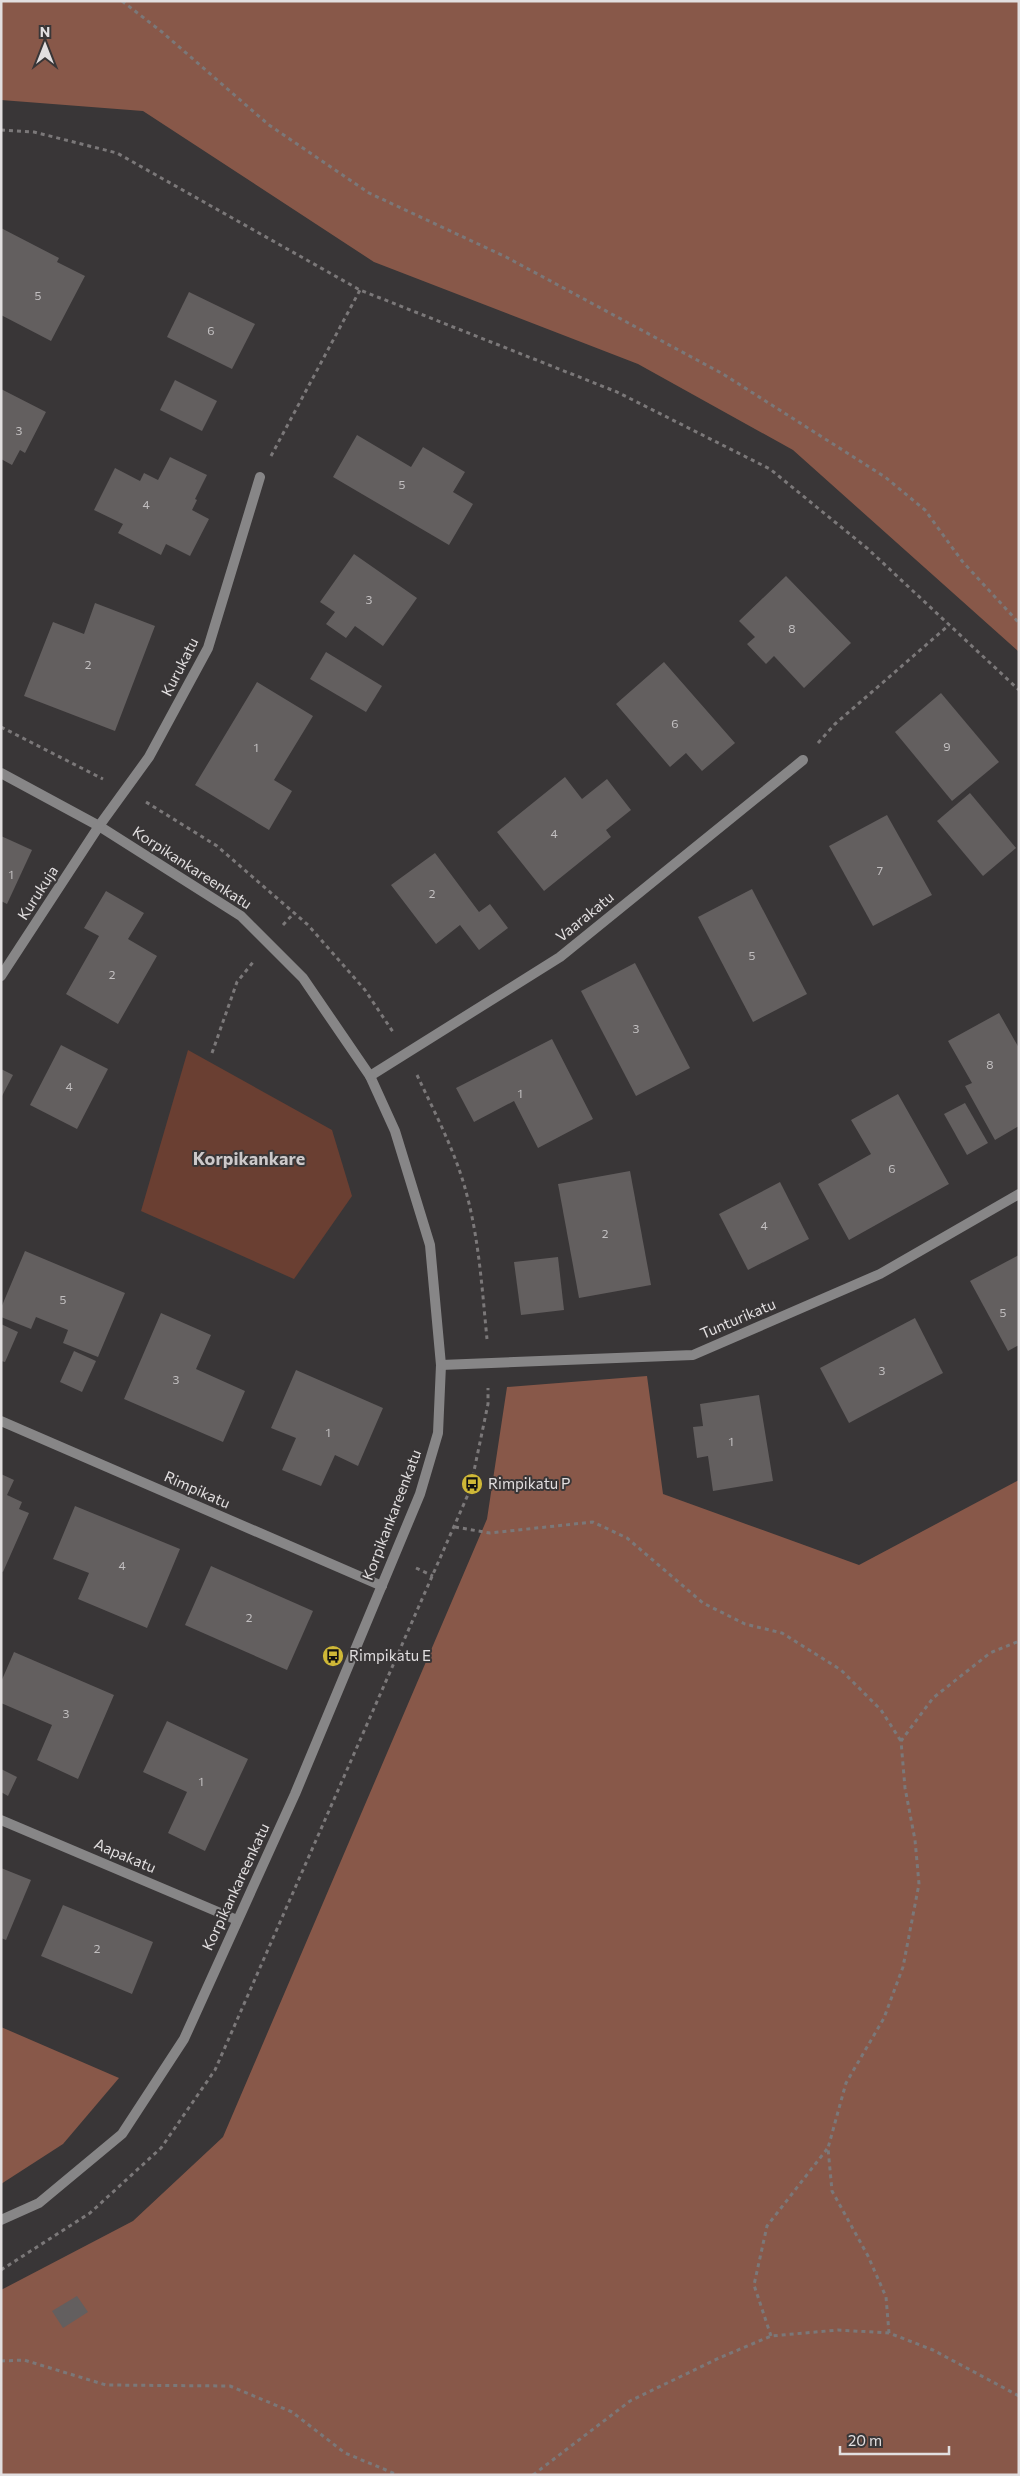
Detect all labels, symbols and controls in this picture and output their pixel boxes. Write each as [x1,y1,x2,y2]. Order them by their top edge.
north arrow [20,20,70,70]
text: N [40,23,50,40]
house number: 5 [35,288,42,302]
house number: 6 [207,323,215,337]
house number: 3 [16,423,23,437]
house number: 5 [399,477,406,491]
house number: 4 [142,497,150,511]
house number: 3 [366,592,373,606]
house number: 8 [788,621,796,635]
street label: Kurukatu [157,634,201,699]
house number: 2 [85,657,92,671]
house number: 6 [671,716,679,730]
house number: 9 [943,739,951,753]
house number: 1 [253,740,259,754]
street label: Korpikankareenkatu [130,822,255,912]
house number: 4 [550,826,558,840]
street label: Kurukuja [13,862,61,923]
house number: 7 [877,863,883,877]
house number: 1 [8,867,14,881]
house number: 2 [429,886,436,900]
street label: Vaarakatu [552,887,617,945]
house number: 5 [749,948,756,962]
house number: 2 [109,967,116,981]
house number: 3 [633,1021,640,1035]
house number: 8 [986,1057,994,1071]
house number: 4 [65,1079,73,1093]
house number: 1 [517,1086,523,1100]
district label: Korpikankare [193,1147,305,1169]
house number: 6 [888,1161,896,1175]
house number: 4 [760,1218,768,1232]
house number: 2 [602,1226,609,1240]
house number: 5 [60,1292,67,1306]
street label: Tunturikatu [697,1294,778,1342]
house number: 5 [1000,1305,1007,1319]
house number: 3 [879,1363,886,1377]
house number: 3 [173,1372,180,1386]
house number: 1 [325,1425,331,1439]
house number: 1 [728,1434,734,1448]
street label: Korpikankareenkatu [358,1447,424,1582]
street label: Rimpikatu [162,1467,233,1512]
bus stop icon: Rimpikatu P [460,1472,484,1496]
place label: Rimpikatu P [488,1474,571,1492]
house number: 4 [118,1558,126,1572]
house number: 2 [246,1610,253,1624]
bus stop icon: Rimpikatu E [321,1644,345,1668]
place label: Rimpikatu E [349,1646,431,1664]
house number: 3 [63,1706,70,1720]
house number: 1 [198,1774,204,1788]
street label: Korpikankareenkatu [198,1820,273,1953]
street label: Aapakatu [92,1834,159,1876]
house number: 2 [94,1941,101,1955]
scale bar [840,2424,949,2456]
text: 20 m [848,2431,882,2449]

